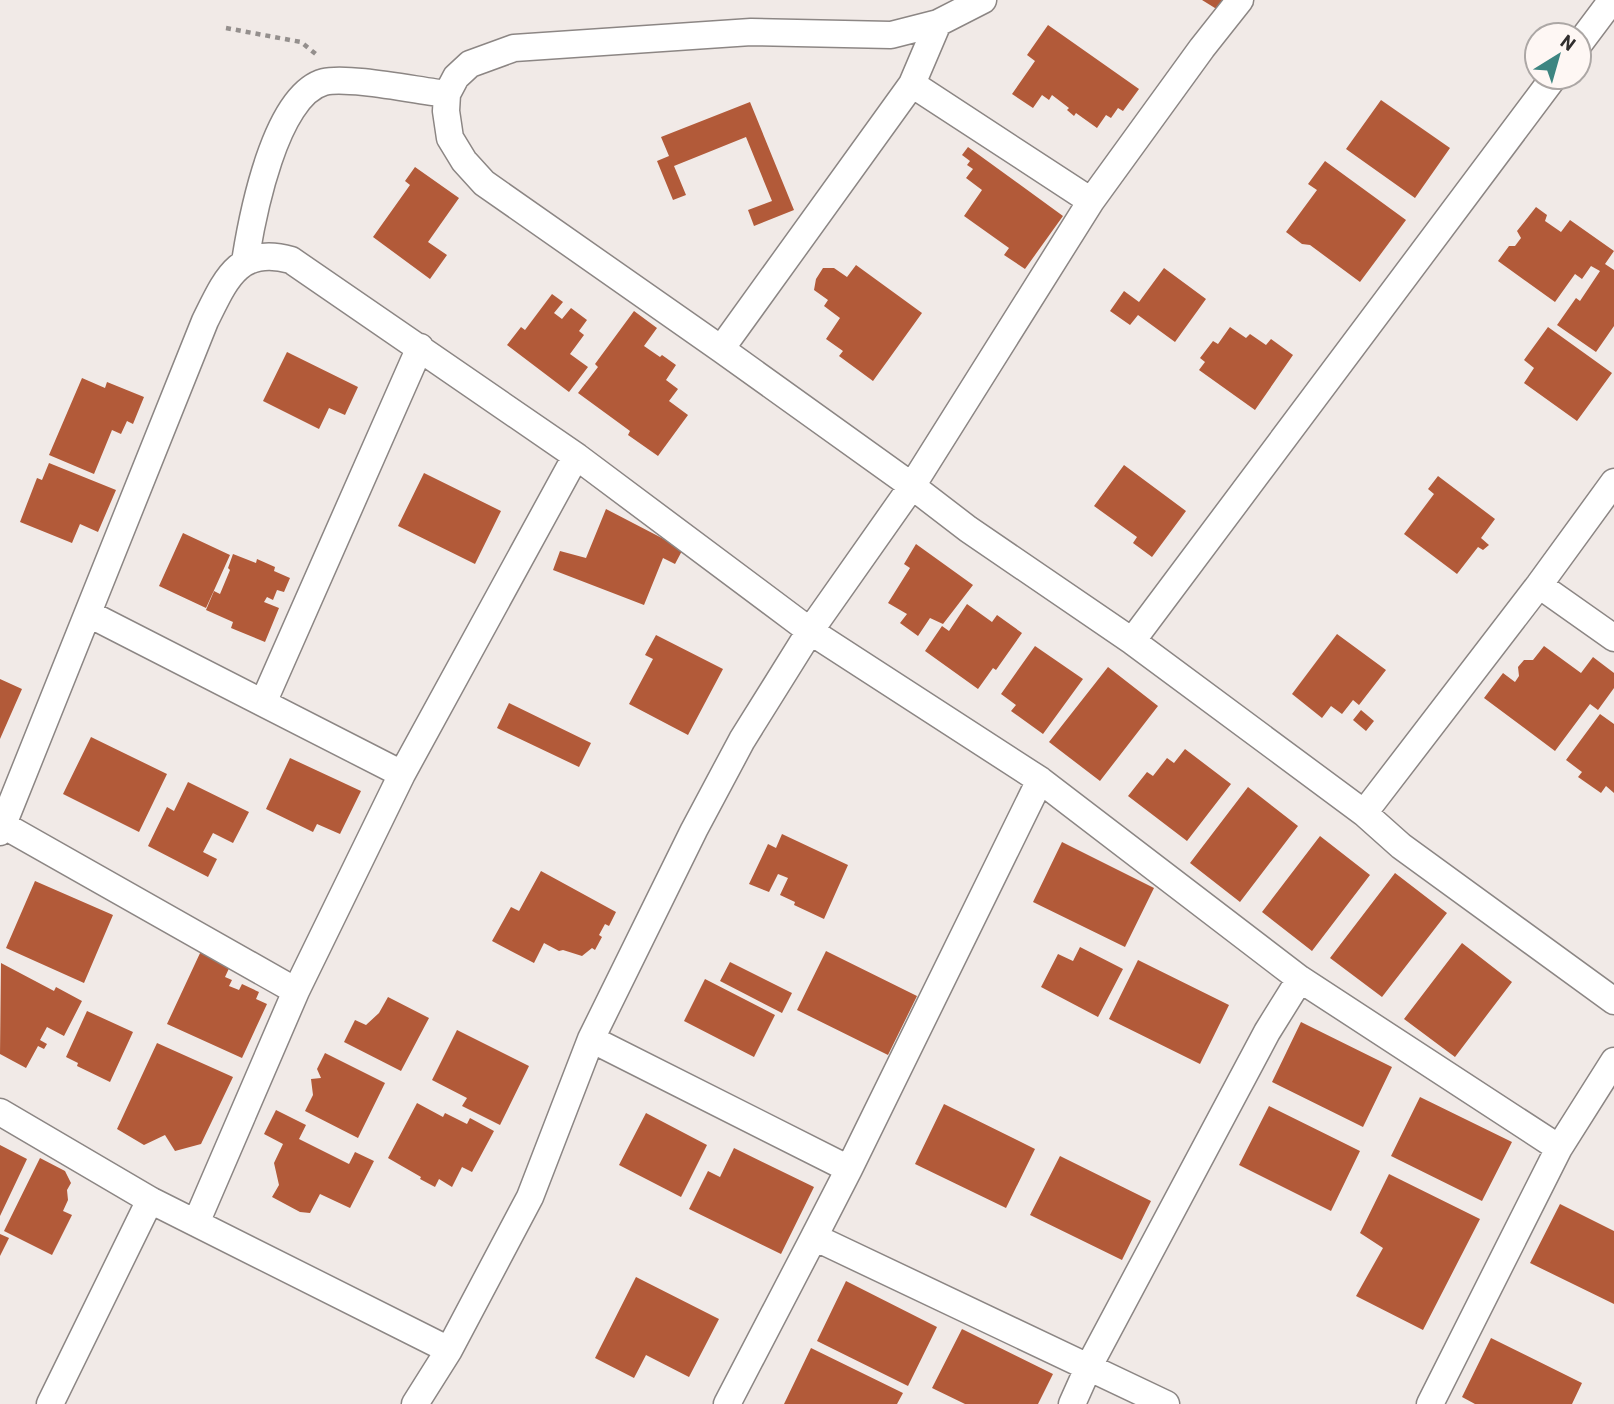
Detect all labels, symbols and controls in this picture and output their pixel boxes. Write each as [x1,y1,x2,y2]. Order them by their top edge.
north arrow [1523,21,1593,91]
text: N [1557,29,1581,55]

